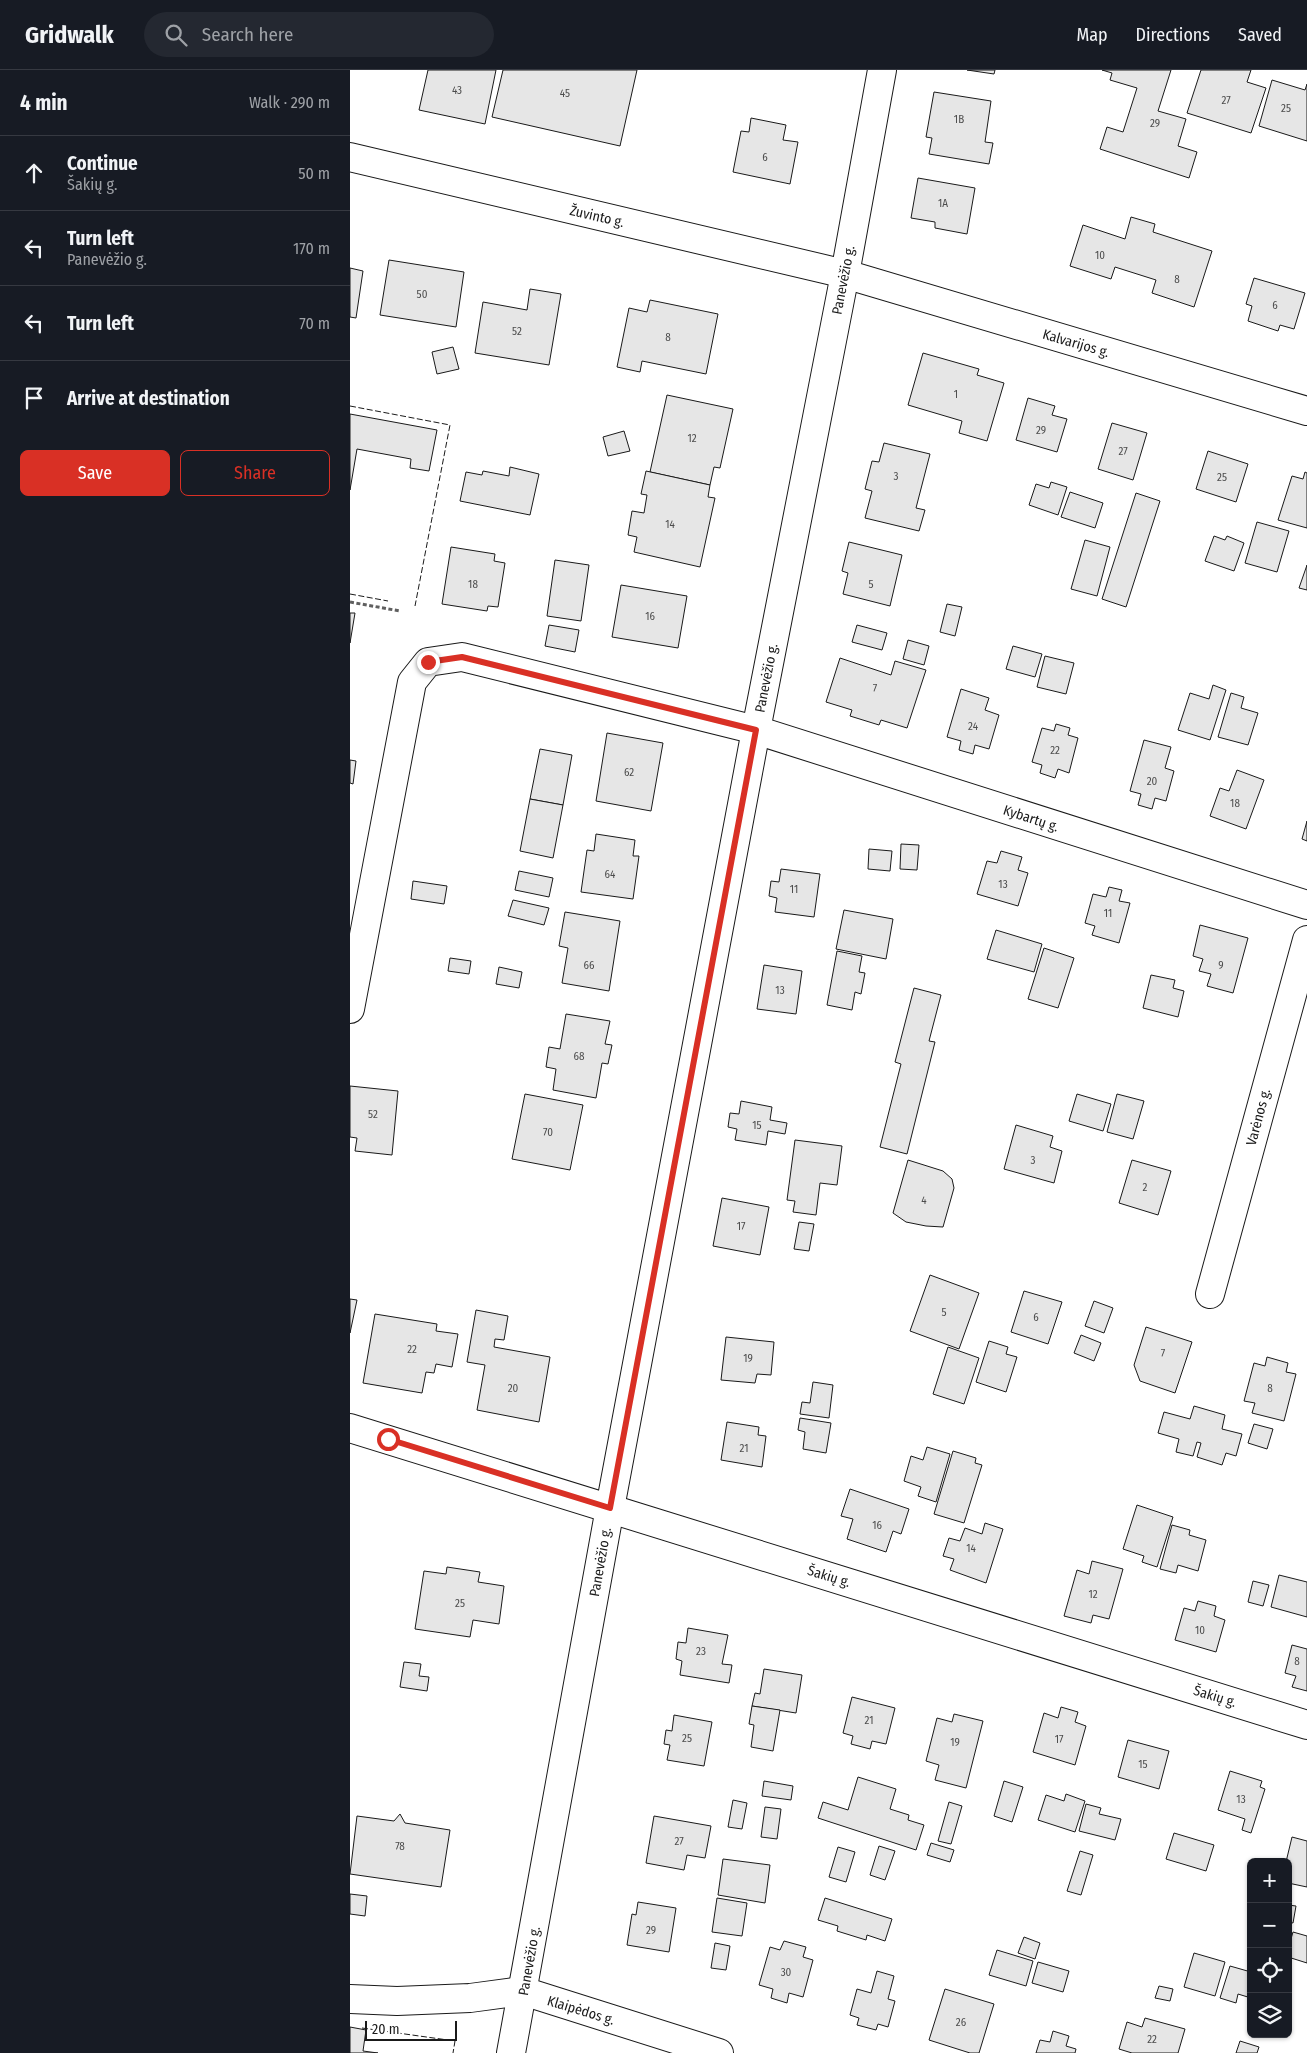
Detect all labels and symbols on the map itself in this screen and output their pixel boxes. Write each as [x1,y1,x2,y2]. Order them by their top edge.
house number: 43 [452,84,462,97]
house number: 45 [560,87,570,100]
house number: 27 [1221,94,1231,107]
house number: 25 [1281,102,1291,115]
house number: 1B [954,113,964,126]
house number: 29 [1150,117,1160,130]
house number: 6 [762,151,768,164]
house number: 1A [938,197,948,210]
street label: Žuvinto g. [568,201,626,231]
street label: Panevėžio g. [828,244,859,316]
house number: 10 [1095,249,1105,262]
house number: 8 [1174,273,1180,286]
house number: 50 [417,288,428,301]
house number: 6 [1272,299,1278,312]
house number: 52 [512,325,522,338]
street label: Kalvarijos g. [1041,326,1111,361]
house number: 8 [665,331,671,344]
house number: 1 [954,388,958,401]
house number: 29 [1036,424,1046,437]
house number: 12 [687,432,697,445]
house number: 27 [1118,445,1128,458]
house number: 3 [894,470,899,483]
house number: 25 [1217,471,1227,484]
house number: 14 [665,518,675,531]
house number: 18 [468,578,478,591]
house number: 5 [868,578,874,591]
house number: 16 [645,610,655,623]
street label: Panevėžio g. [751,642,782,714]
route end [417,651,440,674]
house number: 7 [873,682,878,695]
house number: 24 [968,720,979,733]
house number: 22 [1050,744,1060,757]
house number: 62 [624,766,634,779]
house number: 20 [1147,775,1158,788]
house number: 18 [1230,797,1240,810]
street label: Kybartų g. [1001,802,1061,835]
house number: 64 [605,868,616,881]
house number: 13 [998,878,1008,891]
house number: 11 [790,883,798,896]
house number: 11 [1104,907,1112,920]
house number: 66 [584,959,595,972]
house number: 9 [1218,959,1224,972]
house number: 13 [775,984,785,997]
house number: 68 [574,1050,585,1063]
street label: Varėnos g. [1243,1087,1274,1148]
house number: 52 [368,1108,378,1121]
house number: 15 [752,1119,762,1132]
house number: 70 [543,1126,553,1139]
house number: 3 [1031,1154,1036,1167]
house number: 2 [1143,1181,1148,1194]
house number: 4 [921,1194,927,1207]
house number: 17 [737,1220,746,1233]
house number: 5 [941,1306,947,1319]
house number: 6 [1033,1311,1039,1324]
house number: 22 [407,1343,417,1356]
house number: 7 [1161,1347,1166,1360]
house number: 19 [743,1352,753,1365]
house number: 20 [508,1382,519,1395]
house number: 8 [1267,1382,1273,1395]
route start [377,1428,400,1451]
house number: 21 [740,1442,748,1455]
house number: 16 [872,1519,882,1532]
street label: Panevėžio g. [586,1526,615,1598]
house number: 14 [966,1542,976,1555]
street label: Šakių g. [805,1561,853,1591]
house number: 12 [1088,1588,1098,1601]
house number: 25 [455,1597,465,1610]
house number: 10 [1195,1624,1205,1637]
house number: 23 [696,1645,706,1658]
house number: 8 [1294,1655,1300,1668]
street label: Šakių g. [1191,1681,1239,1711]
house number: 21 [865,1714,873,1727]
house number: 25 [682,1732,692,1745]
house number: 17 [1055,1733,1064,1746]
house number: 19 [950,1736,960,1749]
house number: 15 [1138,1758,1148,1771]
house number: 13 [1236,1793,1246,1806]
house number: 27 [674,1835,684,1848]
house number: 78 [395,1840,405,1853]
house number: 29 [646,1924,656,1937]
street label: Panevėžio g. [515,1925,544,1997]
house number: 30 [781,1966,792,1979]
street label: Klaipėdos g. [545,1992,617,2029]
house number: 26 [956,2016,967,2029]
scale bar [365,2018,458,2041]
house number: 22 [1147,2033,1157,2046]

